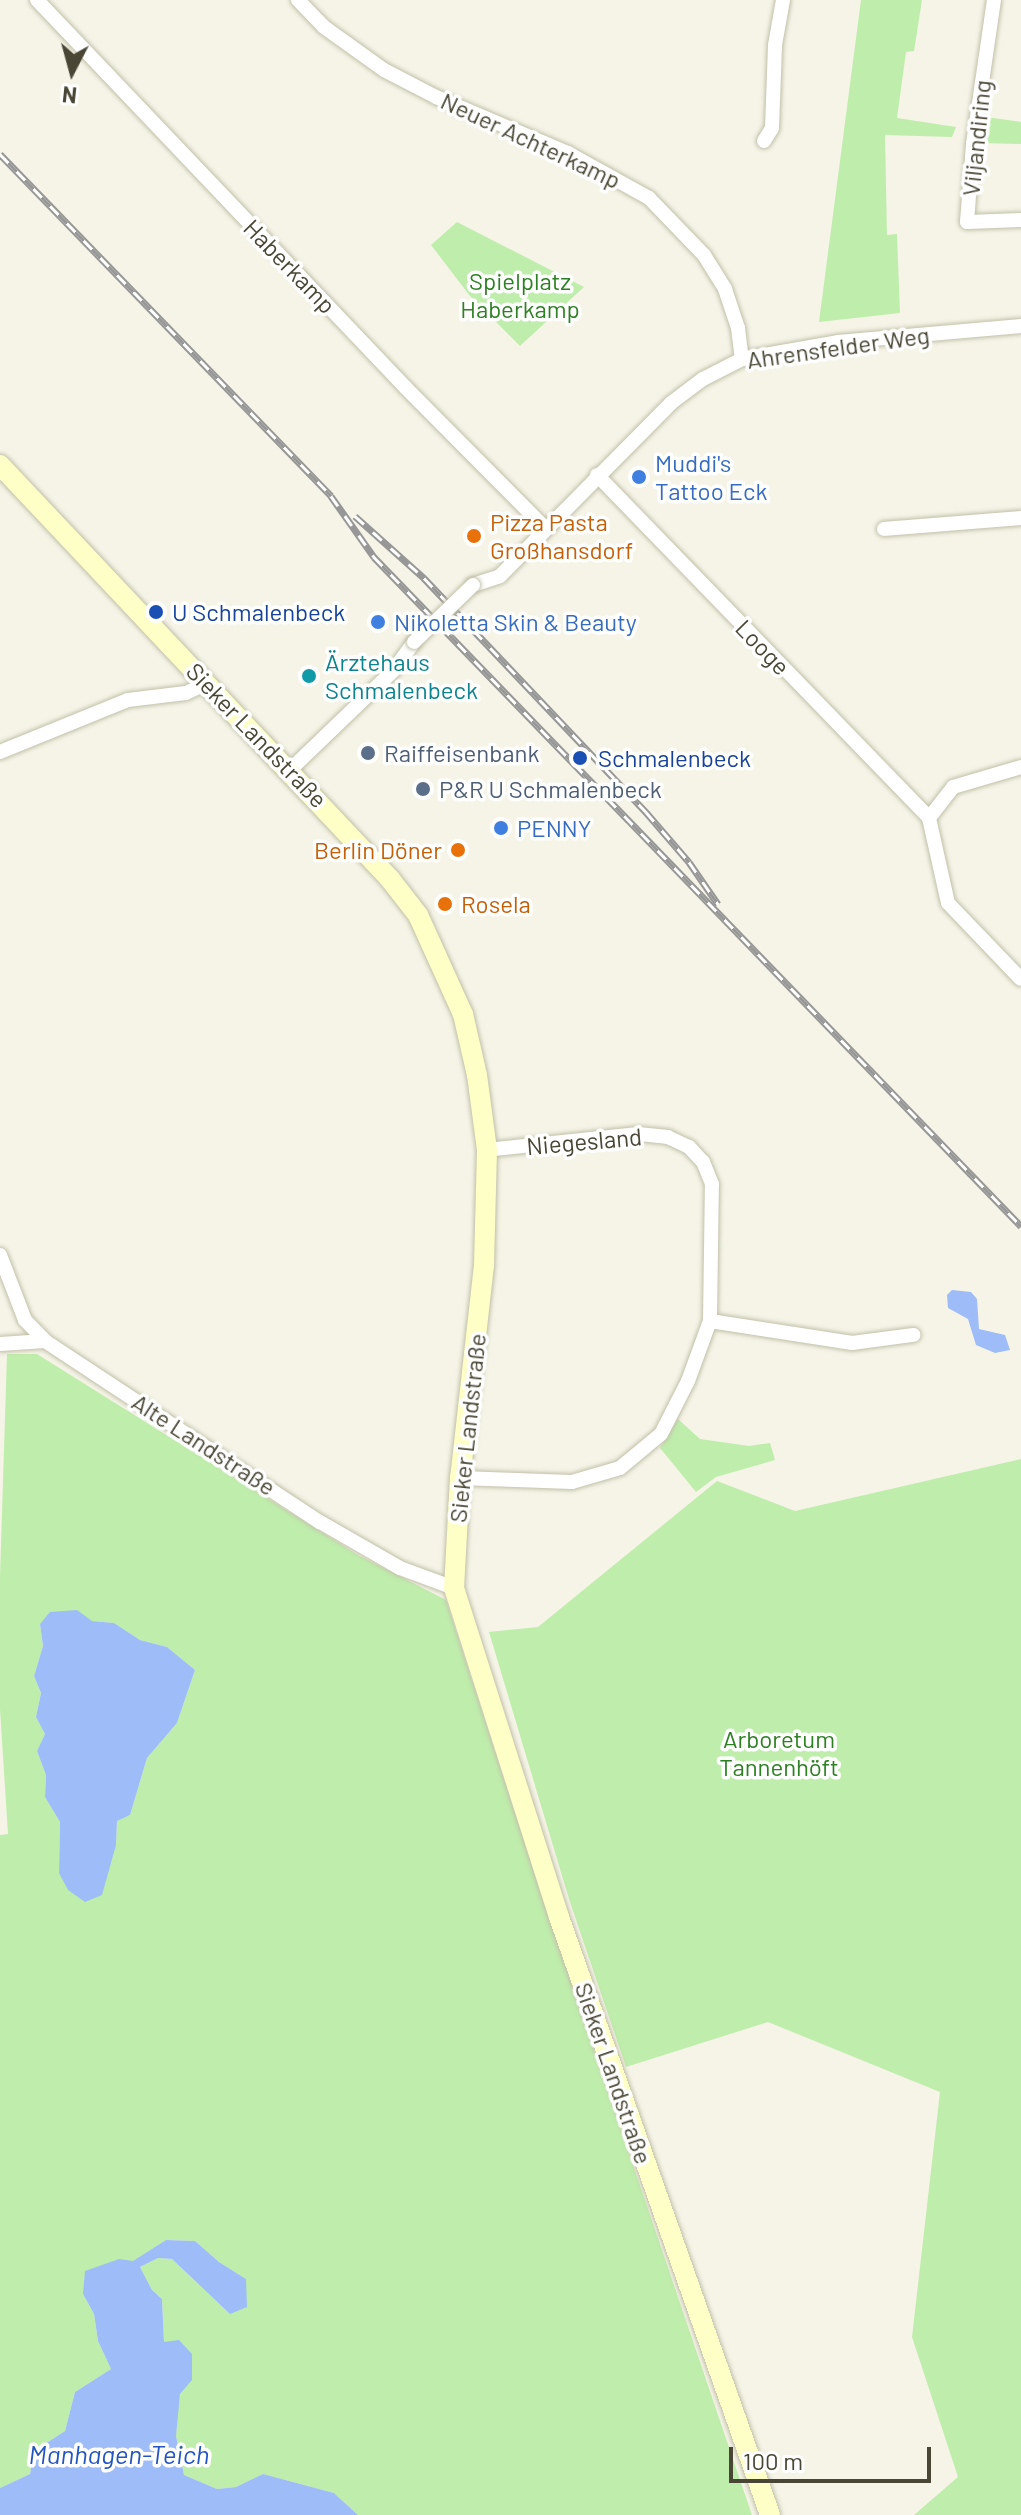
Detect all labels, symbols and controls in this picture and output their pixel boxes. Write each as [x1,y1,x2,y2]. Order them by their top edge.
north arrow [32,32,112,112]
street label: Viljandiring [956,79,996,197]
text: N [61,82,78,110]
street label: Neuer Achterkamp [437,86,625,194]
street label: Haberkamp [238,213,342,319]
park label: Spielplatz Haberkamp [460,267,580,323]
street label: Ahrensfelder Weg [745,320,931,374]
place label: Muddi's Tattoo Eck [655,449,768,505]
marker: Muddi's Tattoo Eck [630,468,648,486]
place label: Pizza Pasta Großhansdorf [490,508,633,564]
marker: Pizza Pasta Großhansdorf [465,527,483,545]
place label: U Schmalenbeck [172,598,345,626]
marker: U Schmalenbeck [147,603,165,621]
place label: Nikoletta Skin & Beauty [394,608,637,636]
marker: Nikoletta Skin & Beauty [369,613,387,631]
street label: Looge [730,613,796,681]
place label: Ärztehaus Schmalenbeck [325,648,478,704]
street label: Sieker Landstraße [181,657,333,813]
marker: Ärztehaus Schmalenbeck [300,667,318,685]
place label: Raiffeisenbank [384,739,539,767]
marker: Raiffeisenbank [359,744,377,762]
place label: Schmalenbeck [598,744,751,772]
marker: Schmalenbeck [569,747,591,769]
place label: P&R U Schmalenbeck [439,775,662,803]
marker: P&R U Schmalenbeck [414,780,432,798]
place label: PENNY [517,814,591,842]
marker: PENNY [492,819,510,837]
place label: Berlin Döner [314,836,442,864]
marker: Berlin Döner [449,841,467,859]
place label: Rosela [461,890,531,918]
marker: Rosela [436,895,454,913]
street label: Niegesland [525,1122,643,1160]
street label: Sieker Landstraße [443,1332,491,1524]
street label: Alte Landstraße [127,1387,281,1501]
park label: Arboretum Tannenhöft [719,1725,839,1781]
street label: Sieker Landstraße [569,1979,659,2167]
scale bar [733,2431,935,2481]
water label: Manhagen-Teich [29,2438,209,2470]
text: 100 m [743,2446,803,2475]

